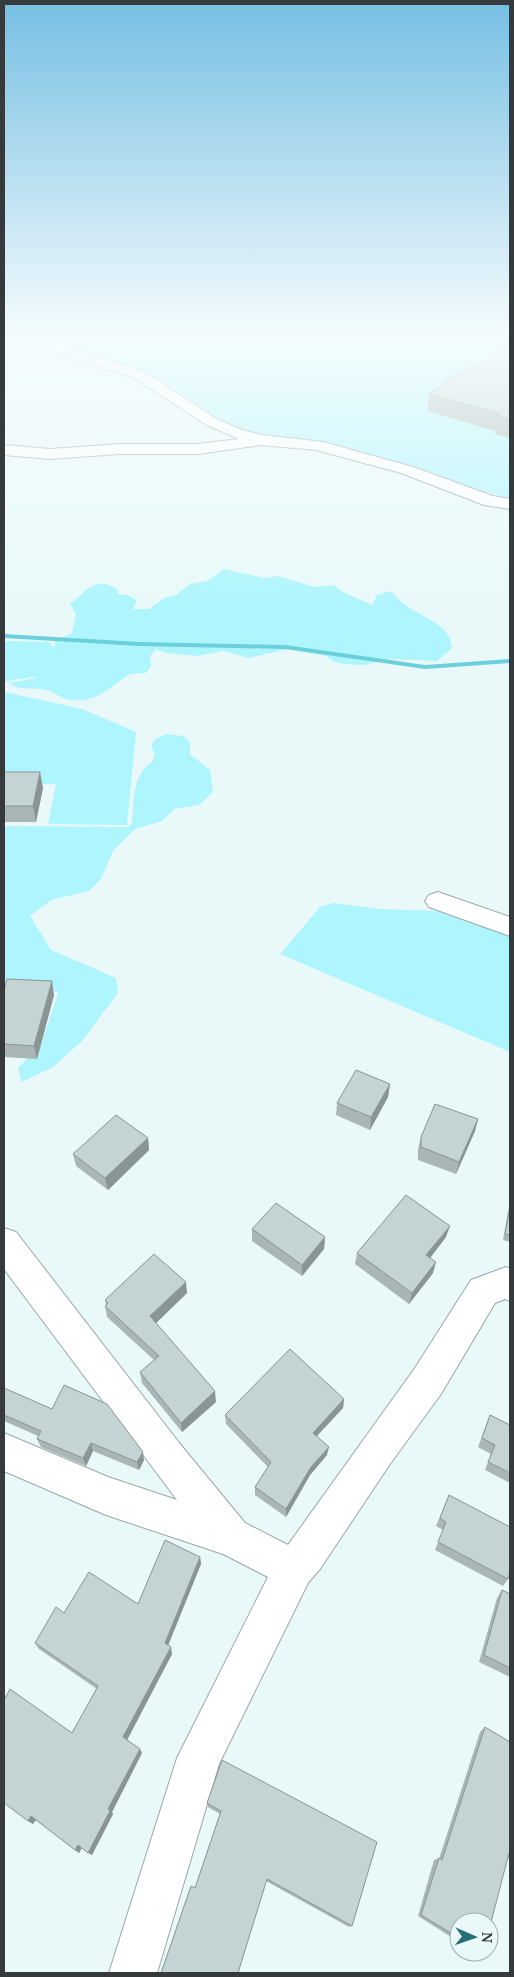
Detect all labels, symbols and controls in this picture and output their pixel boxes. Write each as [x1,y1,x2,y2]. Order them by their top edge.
north arrow [449,1912,499,1962]
text: N [478,1932,497,1943]

